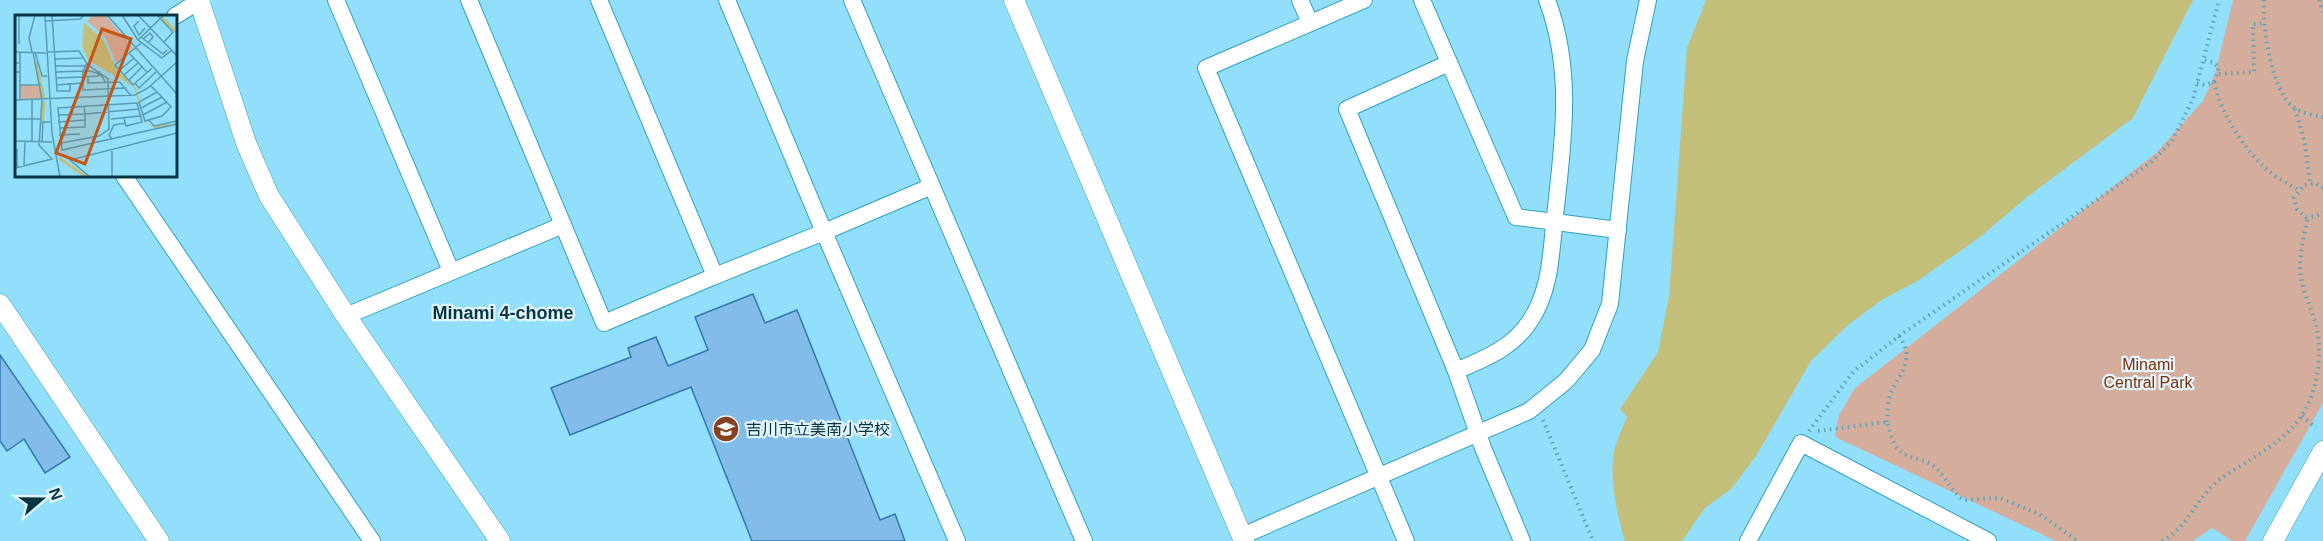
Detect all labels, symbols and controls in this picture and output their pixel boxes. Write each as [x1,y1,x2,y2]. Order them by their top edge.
inset map [15,15,177,177]
district label: Minami 4-chome [432,303,574,323]
park label: Minami Central Park [2104,356,2193,391]
school or university icon: 吉川市立美南小学校 [711,414,741,444]
place label: 吉川市立美南小学校 [746,421,890,438]
north arrow [12,469,72,529]
text: N [46,486,66,502]

